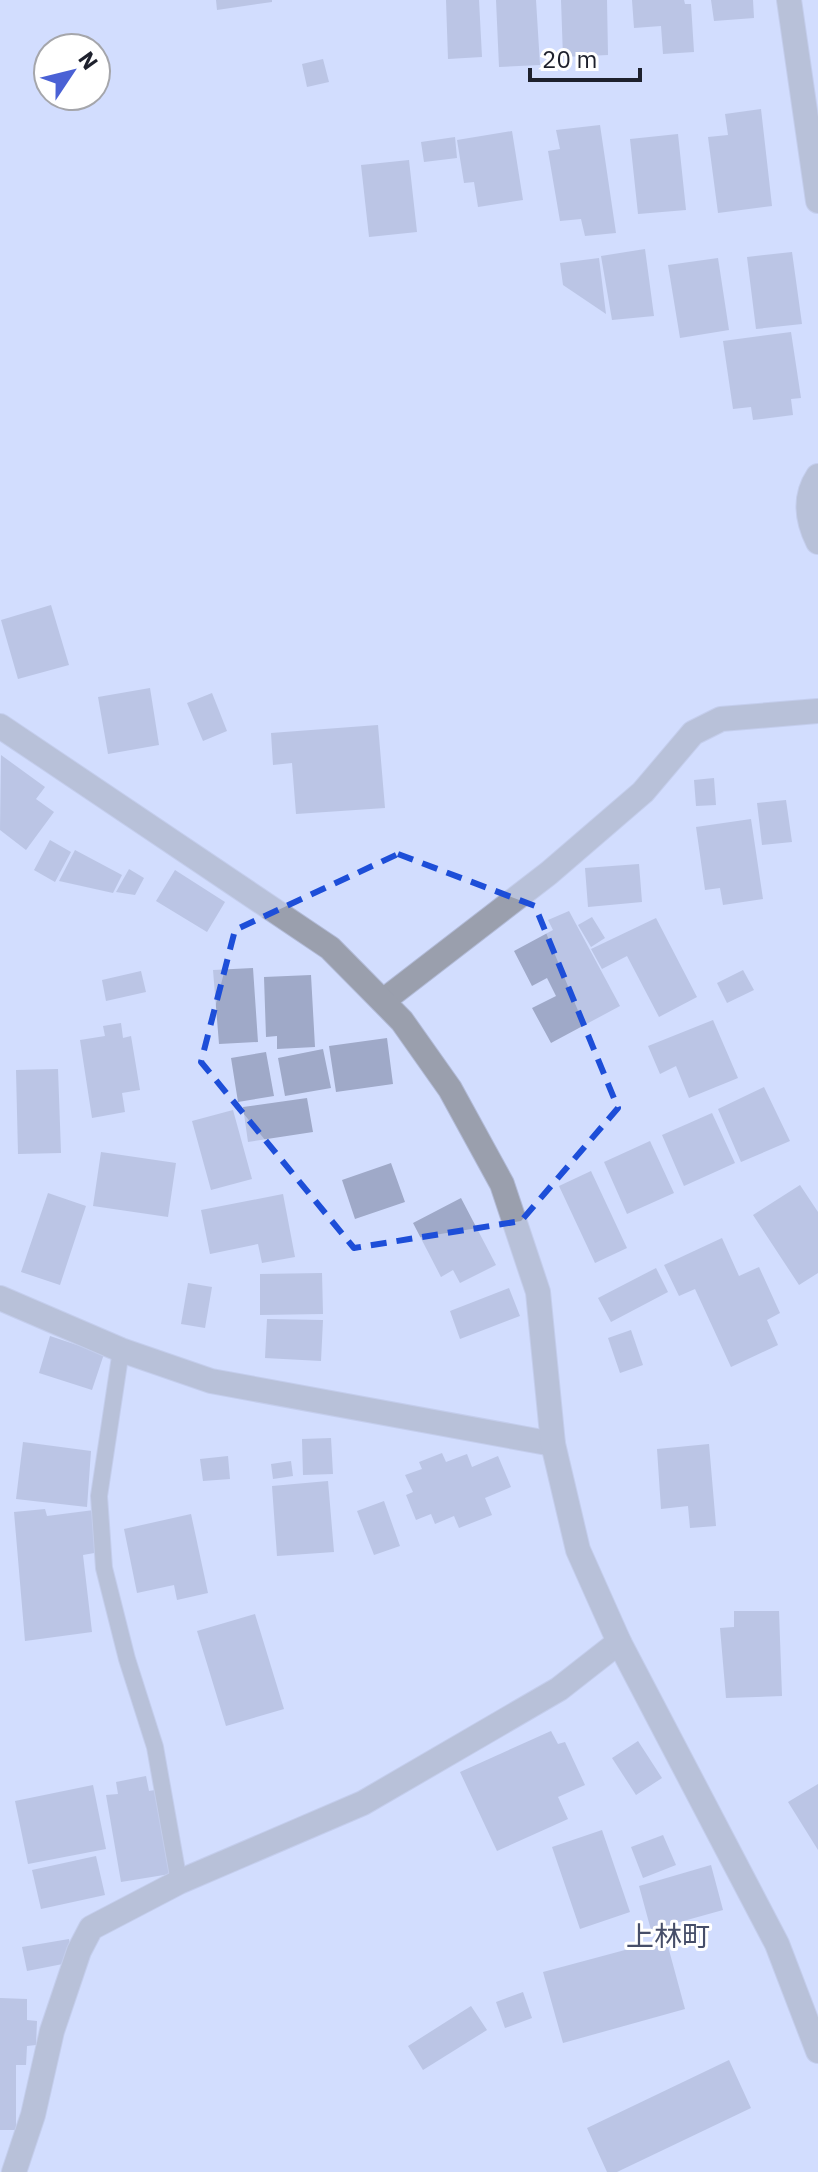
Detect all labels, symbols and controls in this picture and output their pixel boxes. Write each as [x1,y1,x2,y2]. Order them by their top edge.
north arrow [32,32,112,112]
scale bar [530,32,640,82]
text: 20 m [542,43,597,75]
text: N [72,45,105,75]
district label: 上林町 [626,1917,710,1954]

